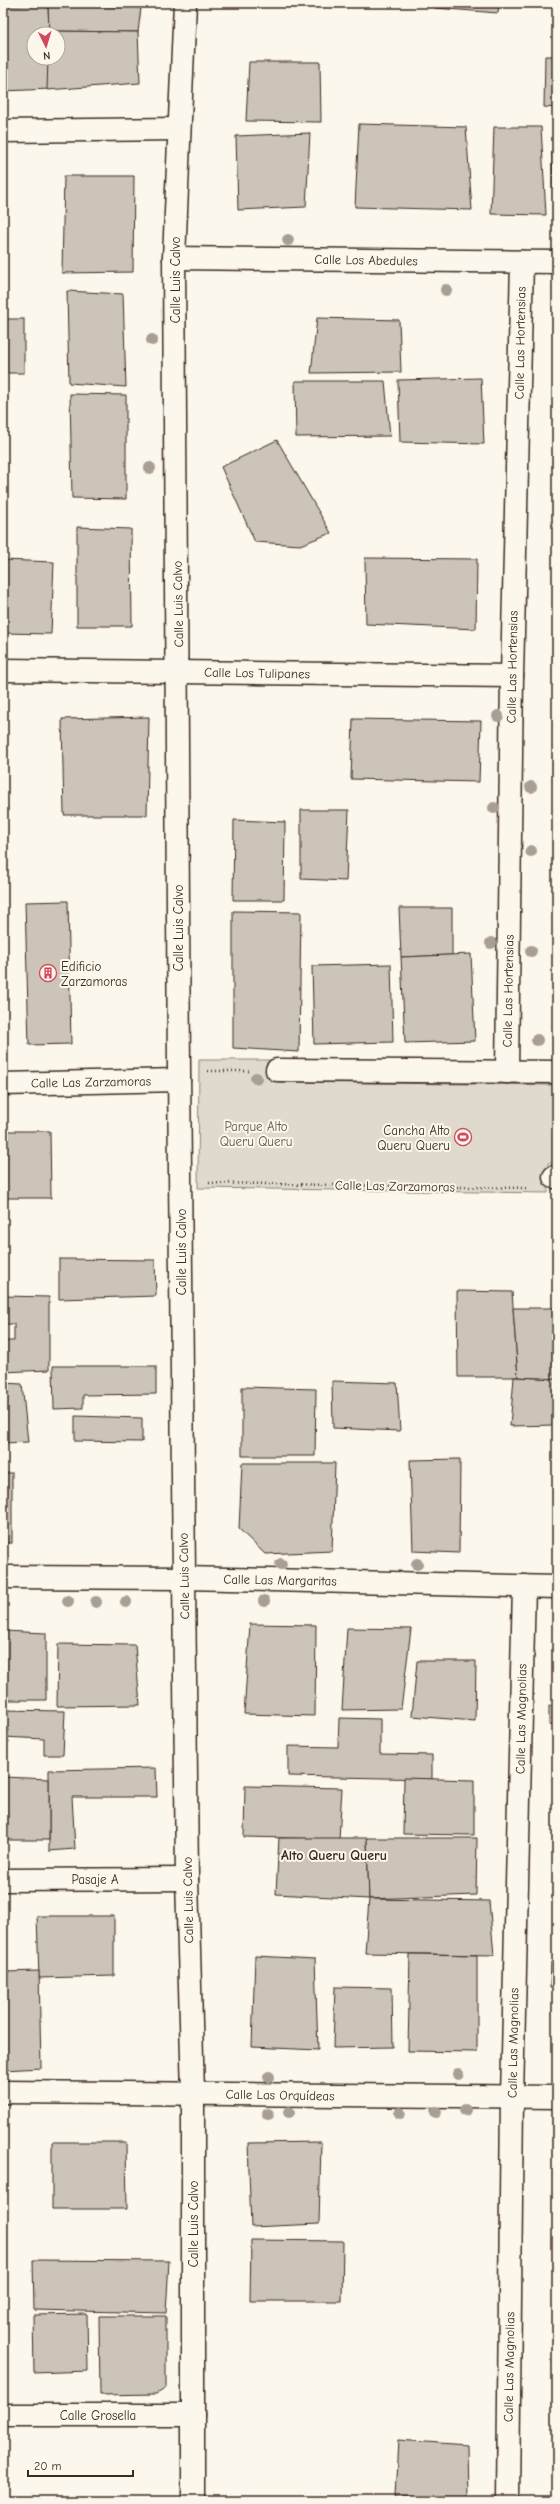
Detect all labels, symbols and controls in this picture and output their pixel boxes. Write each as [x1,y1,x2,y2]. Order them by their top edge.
north arrow [26,26,66,66]
text: N [43,49,51,62]
street label: Calle Luis Calvo [168,237,183,323]
street label: Calle Los Abedules [314,252,418,268]
street label: Calle Las Hortensias [512,286,528,400]
street label: Calle Luis Calvo [170,560,186,647]
street label: Calle Las Hortensias [504,610,520,724]
street label: Calle Los Tulipanes [204,665,310,681]
street label: Calle Luis Calvo [171,885,186,971]
street label: Calle Las Hortensias [500,934,516,1048]
place label: Edificio Zarzamoras [61,959,127,989]
building icon: Edificio Zarzamoras [38,963,58,983]
street label: Calle Las Zarzamoras [31,1073,151,1091]
park label: Parque Alto Queru Queru [220,1119,292,1149]
place label: Cancha Alto Queru Queru [377,1123,450,1153]
sports icon: Cancha Alto Queru Queru [453,1127,473,1147]
street label: Calle Las Zarzamoras [335,1177,455,1195]
street label: Calle Luis Calvo [174,1209,189,1295]
street label: Calle Luis Calvo [176,1532,192,1619]
street label: Calle Las Margaritas [223,1572,337,1588]
street label: Calle Las Magnolias [513,1664,529,1774]
district label: Alto Queru Queru [281,1847,387,1864]
street label: Calle Luis Calvo [180,1856,196,1943]
street label: Pasaje A [72,1872,119,1887]
street label: Calle Las Magnolias [505,1988,521,2098]
street label: Calle Las Orquídeas [225,2087,335,2103]
street label: Calle Luis Calvo [186,2181,201,2267]
street label: Calle Las Magnolias [501,2312,517,2422]
street label: Calle Grosella [60,2408,136,2423]
scale bar [28,2452,133,2478]
text: 20 m [34,2459,62,2473]

